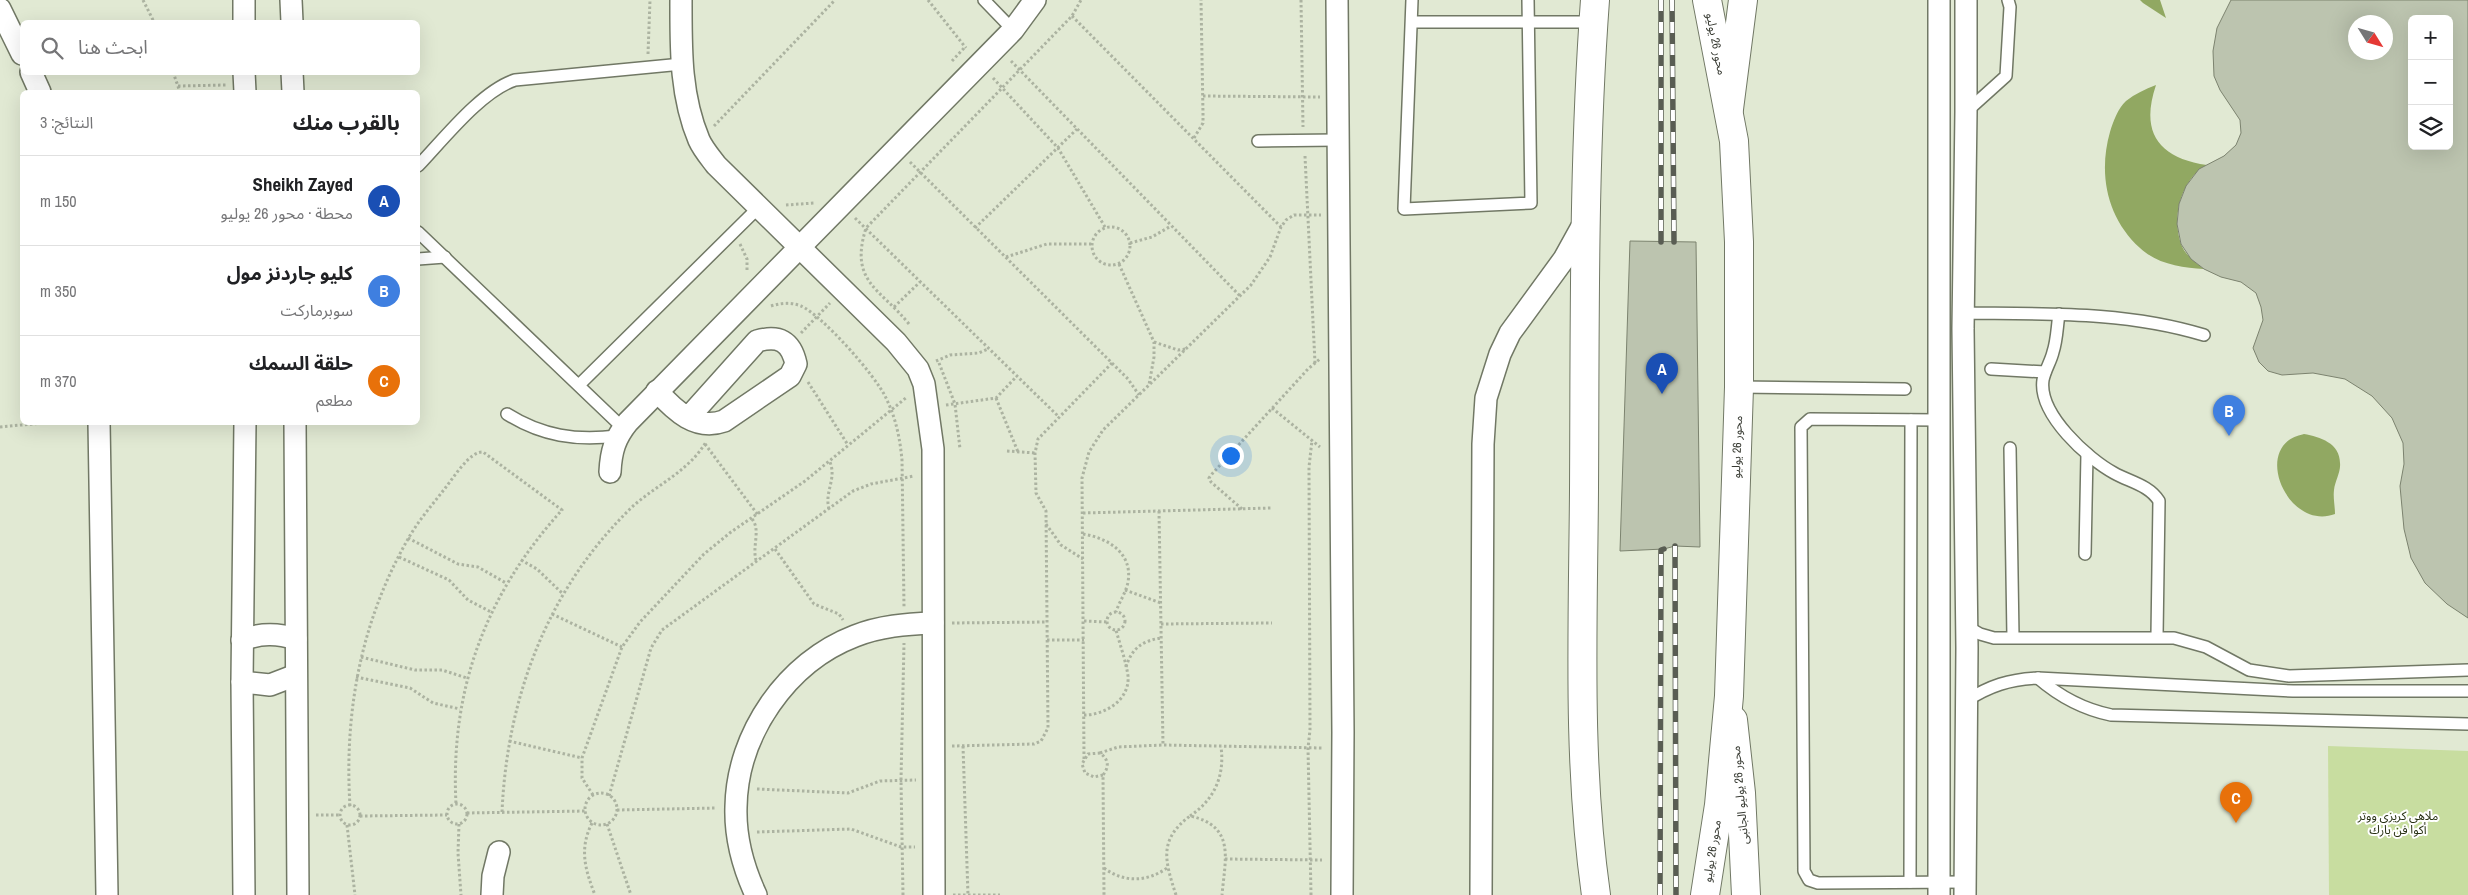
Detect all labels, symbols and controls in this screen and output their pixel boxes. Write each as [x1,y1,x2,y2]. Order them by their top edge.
street label: محور 26 يوليو [1702,12,1730,76]
north arrow [2348,15,2393,60]
map controls [2408,15,2453,150]
button: + [2408,15,2453,60]
search box [20,20,420,75]
icon: search [38,34,66,62]
text: ابحث هنا [78,34,148,60]
button: − [2408,60,2453,105]
button: layers [2408,105,2453,150]
text: بالقرب منك [293,108,400,137]
text: النتائج: 3 [40,111,93,133]
text: Sheikh Zayed [253,171,353,197]
text: 150 m [40,190,76,212]
text: A [379,190,389,212]
text: محطة · محور 26 يوليو [220,202,353,224]
text: كليو جاردنز مول [227,260,353,286]
text: 350 m [40,280,76,302]
text: B [379,280,389,302]
text: سوبرماركت [281,299,353,321]
text: حلقة السمك [249,350,353,376]
pin: A [1646,353,1678,394]
text: 370 m [40,370,76,392]
text: C [379,370,389,392]
text: مطعم [316,389,353,411]
pin: B [2213,395,2245,436]
street label: محور 26 يوليو [1728,415,1746,479]
your location [1218,443,1244,469]
street label: محور 26 يوليو الجانبى [1728,745,1752,845]
pin: C [2220,782,2252,823]
park label: ملاهى كريزى ووتر أكوا فن بارك [2357,808,2438,838]
street label: محور 26 يوليو [1699,819,1725,883]

